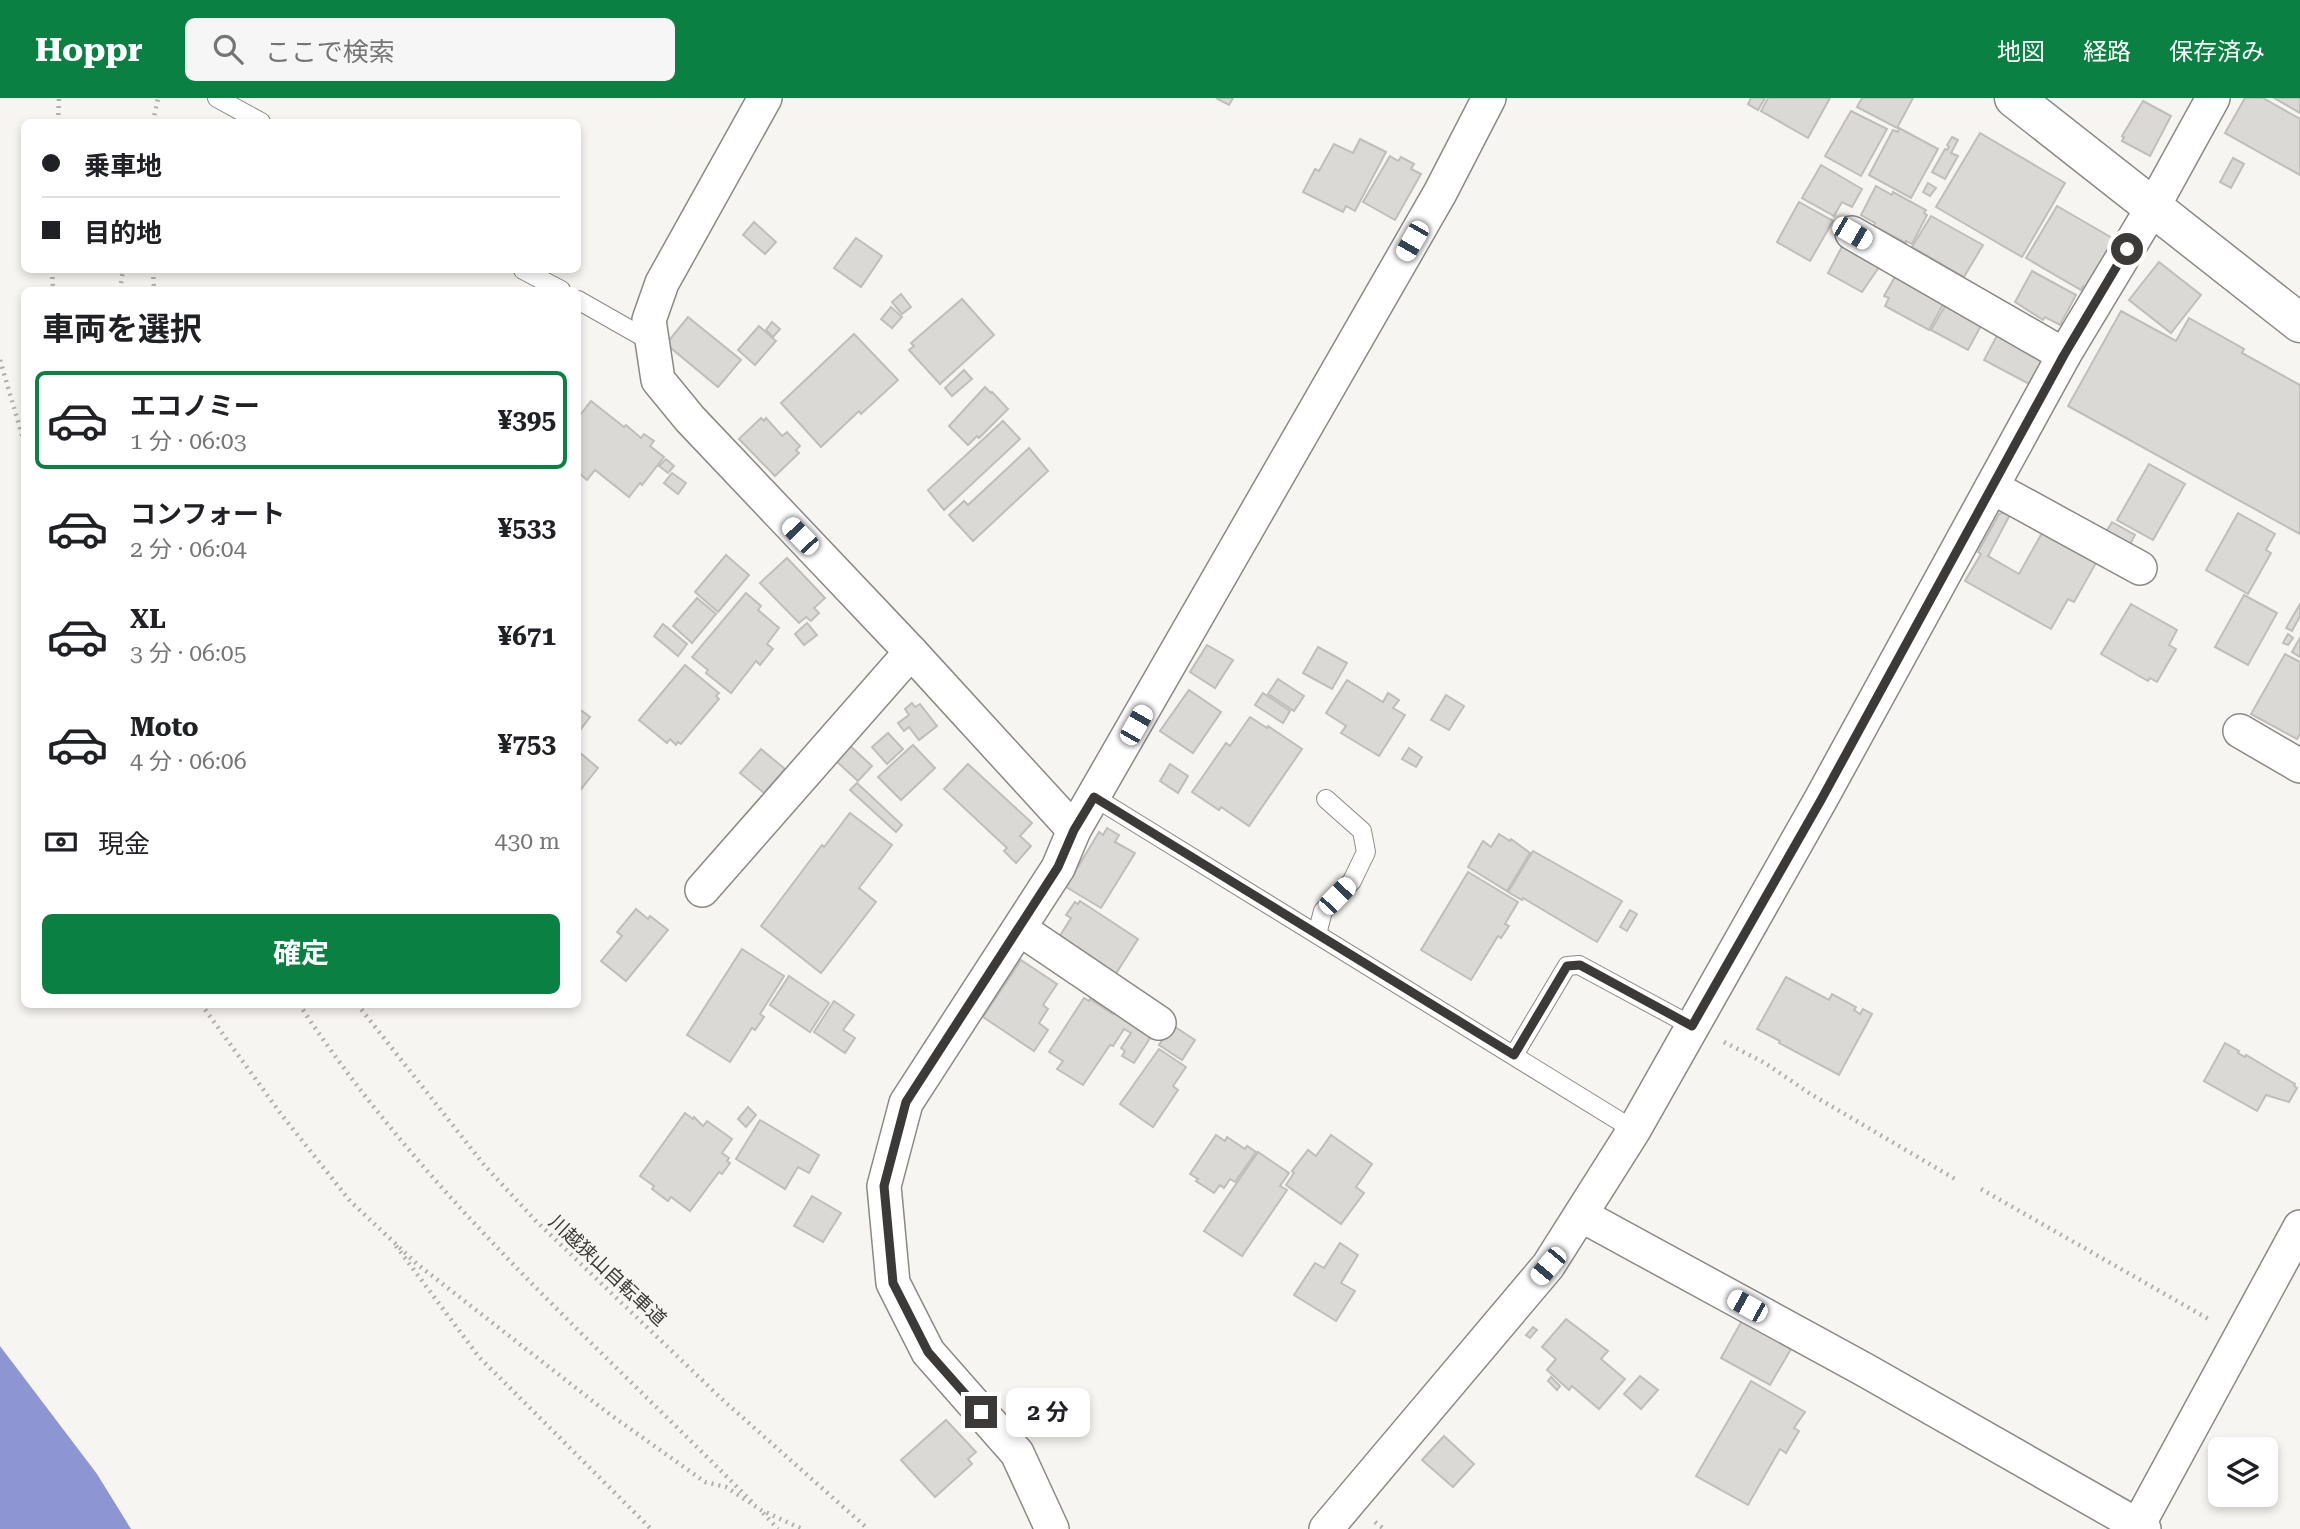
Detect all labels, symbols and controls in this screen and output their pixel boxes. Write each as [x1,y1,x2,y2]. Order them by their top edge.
search box [185,18,675,81]
text: Hoppr [35,30,143,69]
icon: search [209,30,247,68]
text: ここで検索 [265,37,395,67]
text: 地図 [1997,38,2045,66]
text: 経路 [2083,38,2131,66]
text: 保存済み [2169,38,2265,66]
text: 乗車地 [84,151,162,181]
car [1829,213,1876,253]
text: 目的地 [84,218,162,248]
car [1393,218,1432,264]
route start [2111,233,2143,265]
text: 車両を選択 [42,310,202,348]
icon: car [46,389,109,452]
text: エコノミー [130,391,260,421]
text: ¥395 [498,405,556,435]
text: 1 分 · 06:03 [130,428,247,455]
icon: car [46,497,109,560]
text: コンフォート [130,499,285,529]
text: ¥533 [498,513,556,543]
car [778,514,823,558]
text: 2 分 · 06:04 [130,536,247,563]
text: XL [130,604,166,634]
icon: car [46,605,109,668]
text: ¥671 [498,621,556,651]
text: 3 分 · 06:05 [130,640,247,667]
car [1117,702,1156,748]
text: Moto [130,712,199,742]
icon: car [46,713,109,776]
text: ¥753 [498,729,556,759]
text: 4 分 · 06:06 [130,748,247,775]
icon: cash [42,823,80,861]
text: 430 m [495,828,560,855]
text: 現金 [98,829,150,859]
car [1315,874,1360,918]
button: 確定 [42,914,560,994]
street label: 川越狭山自転車道 [544,1210,671,1331]
car [1527,1243,1570,1289]
car [1724,1287,1771,1325]
callout: 2 分 [1006,1388,1090,1436]
route end [965,1396,997,1428]
text: 2 分 [1027,1399,1069,1426]
map controls [2208,1437,2278,1507]
button: layers [2208,1437,2278,1507]

